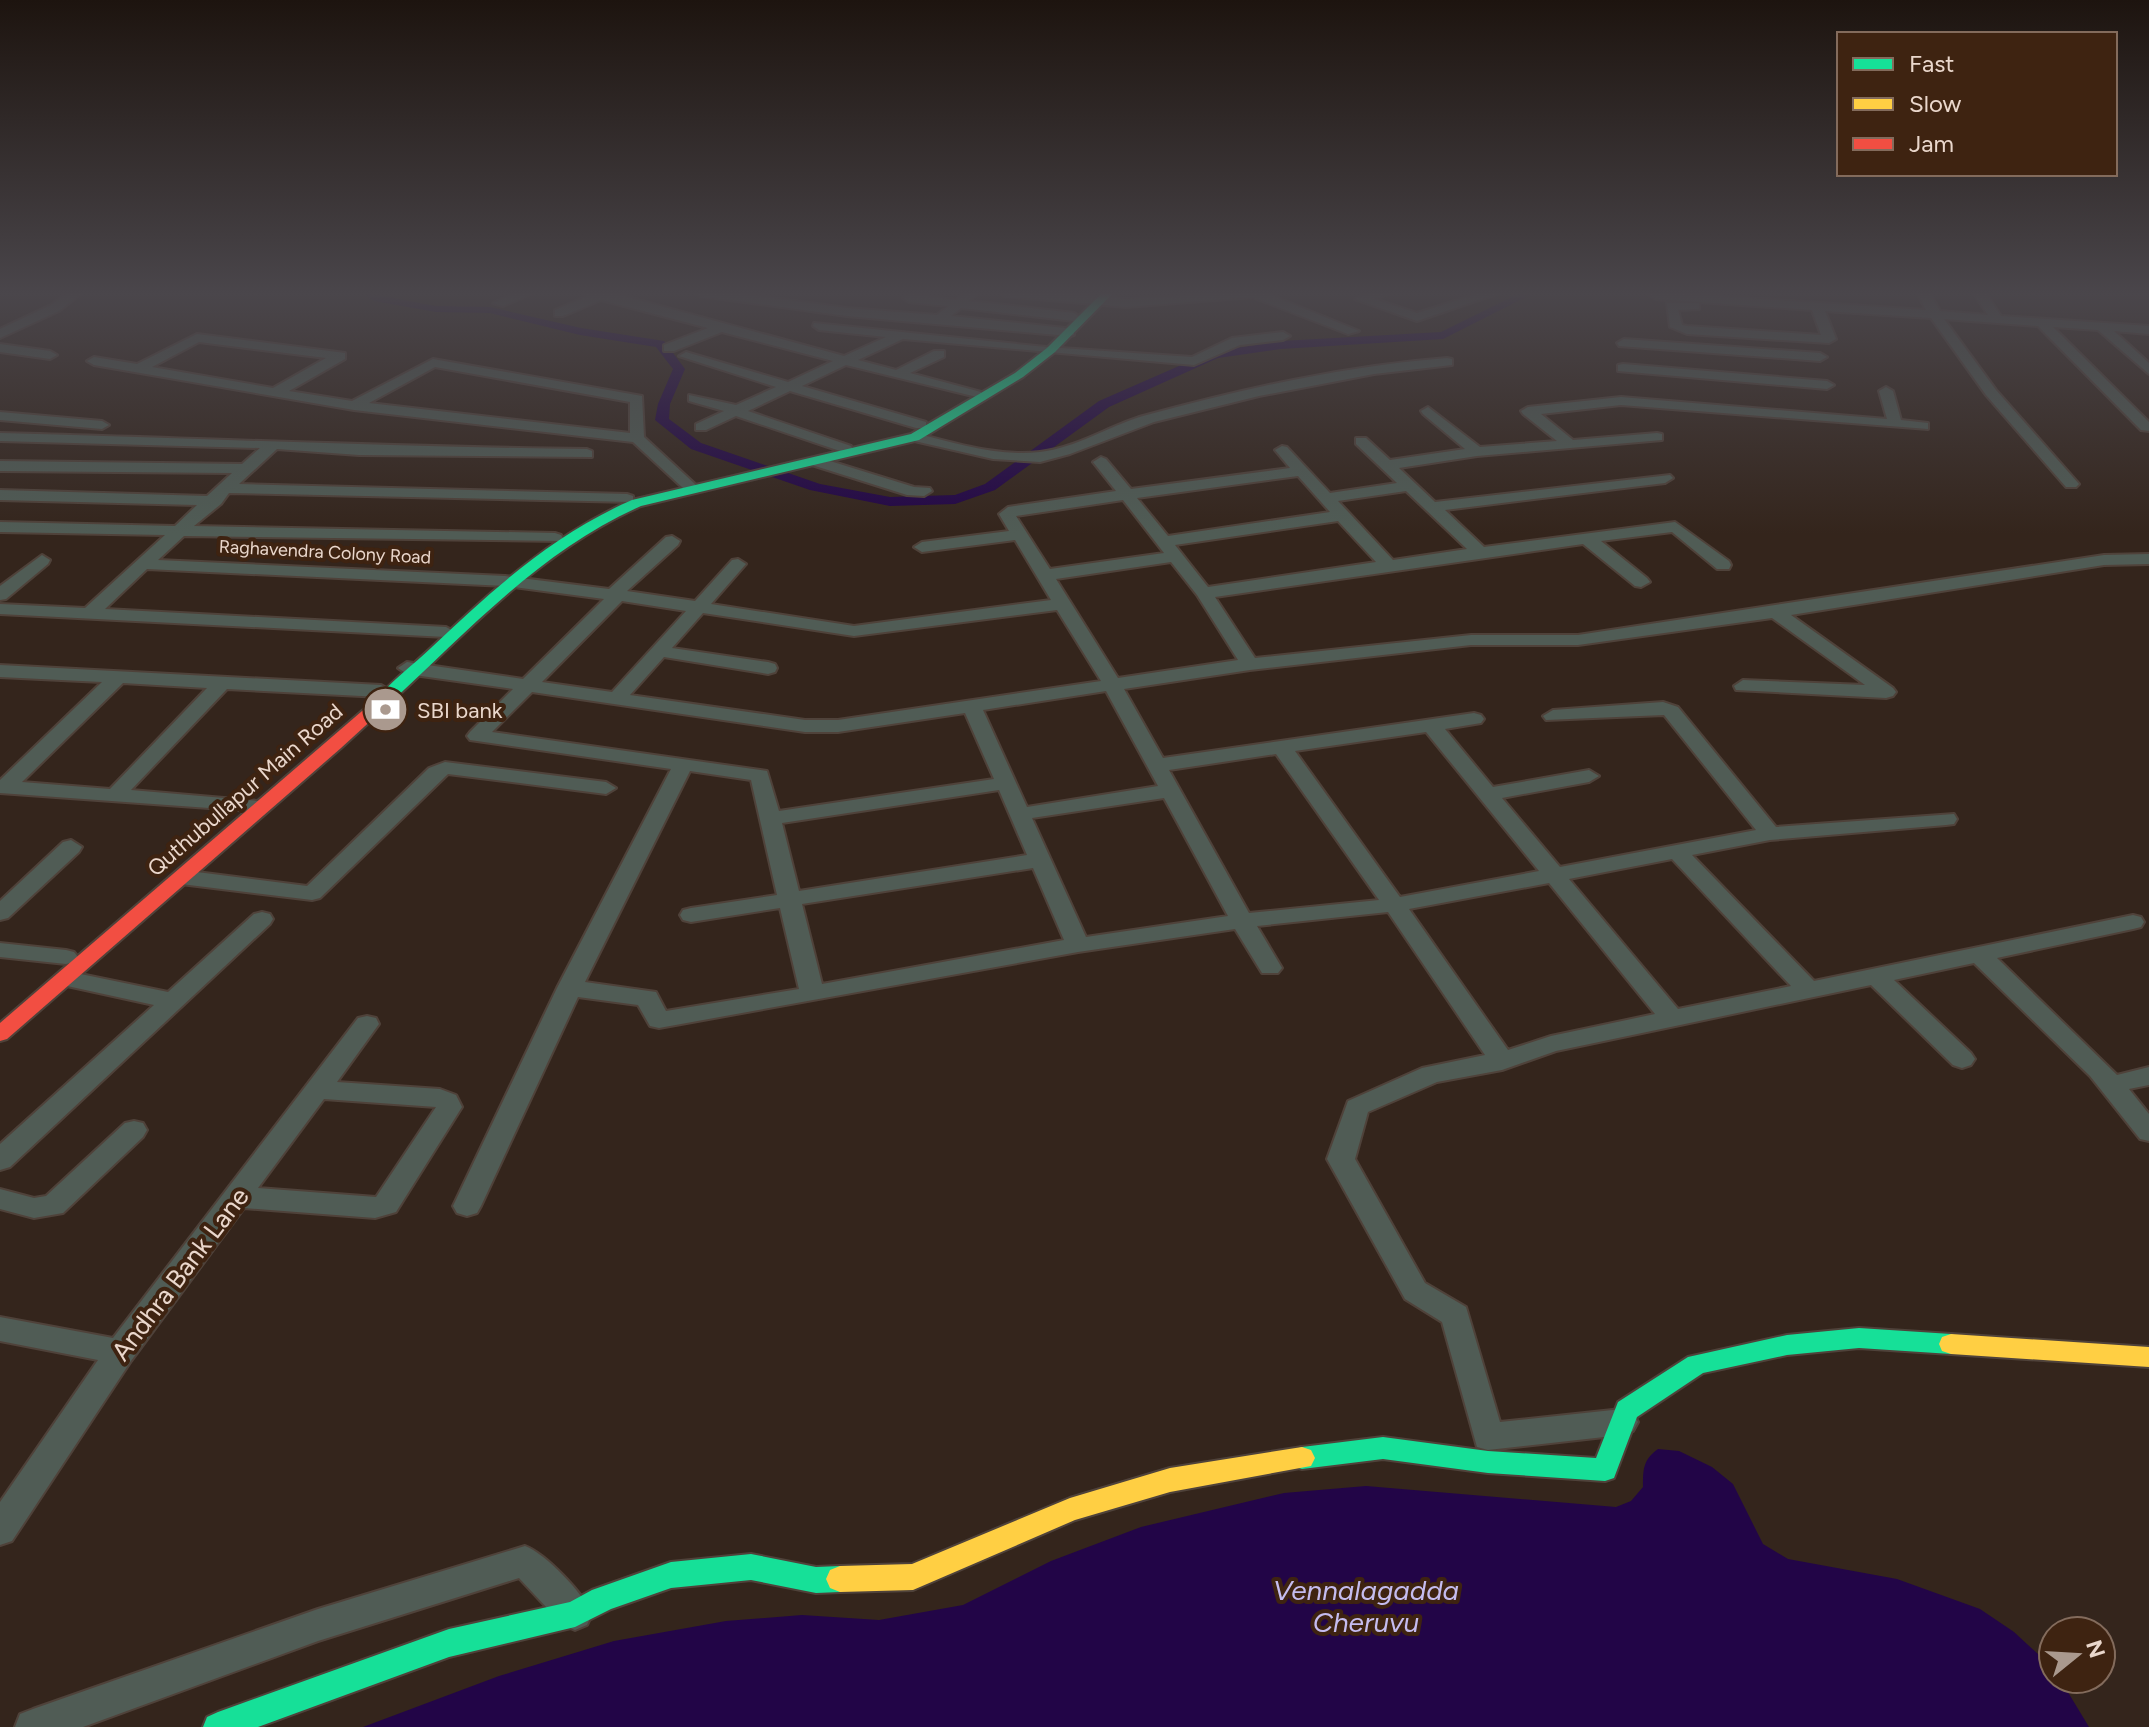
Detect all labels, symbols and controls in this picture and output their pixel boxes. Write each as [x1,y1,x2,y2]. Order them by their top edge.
legend [1837,32,2117,176]
text: Fast [1909,49,1954,78]
text: Slow [1909,89,1962,118]
text: Jam [1909,129,1954,158]
street label: Raghavendra Colony Road [218,535,432,569]
bank icon: SBI bank [362,686,410,734]
place label: SBI bank [417,697,503,724]
street label: Quthubullapur Main Road [142,698,348,882]
street label: Andhra Bank Lane [104,1181,256,1367]
water label: Vennalagadda Cheruvu [1273,1573,1459,1639]
north arrow [2037,1615,2117,1695]
text: N [2080,1637,2111,1661]

